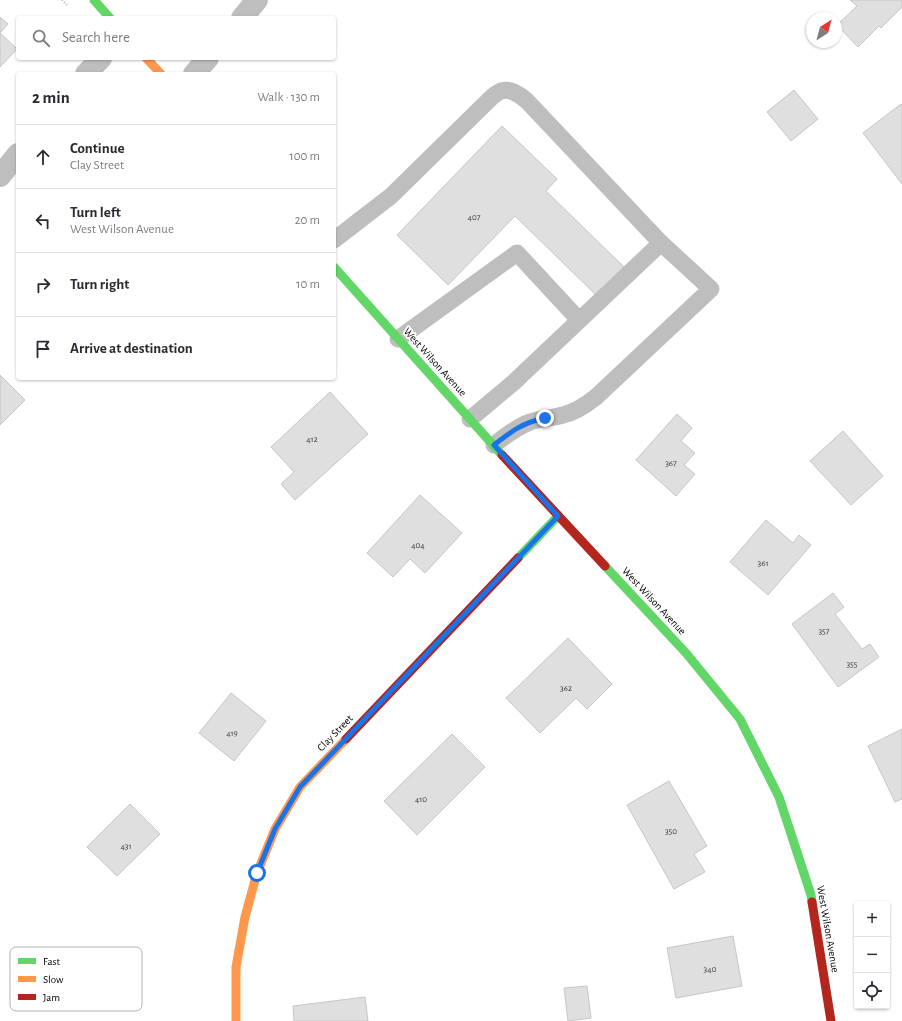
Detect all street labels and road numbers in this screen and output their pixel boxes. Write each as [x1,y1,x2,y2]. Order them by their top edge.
street label: West Wilson Avenue [401,326,469,398]
street label: West Wilson Avenue [620,565,688,637]
street label: Clay Street [315,712,355,753]
street label: West Wilson Avenue [815,885,841,973]

